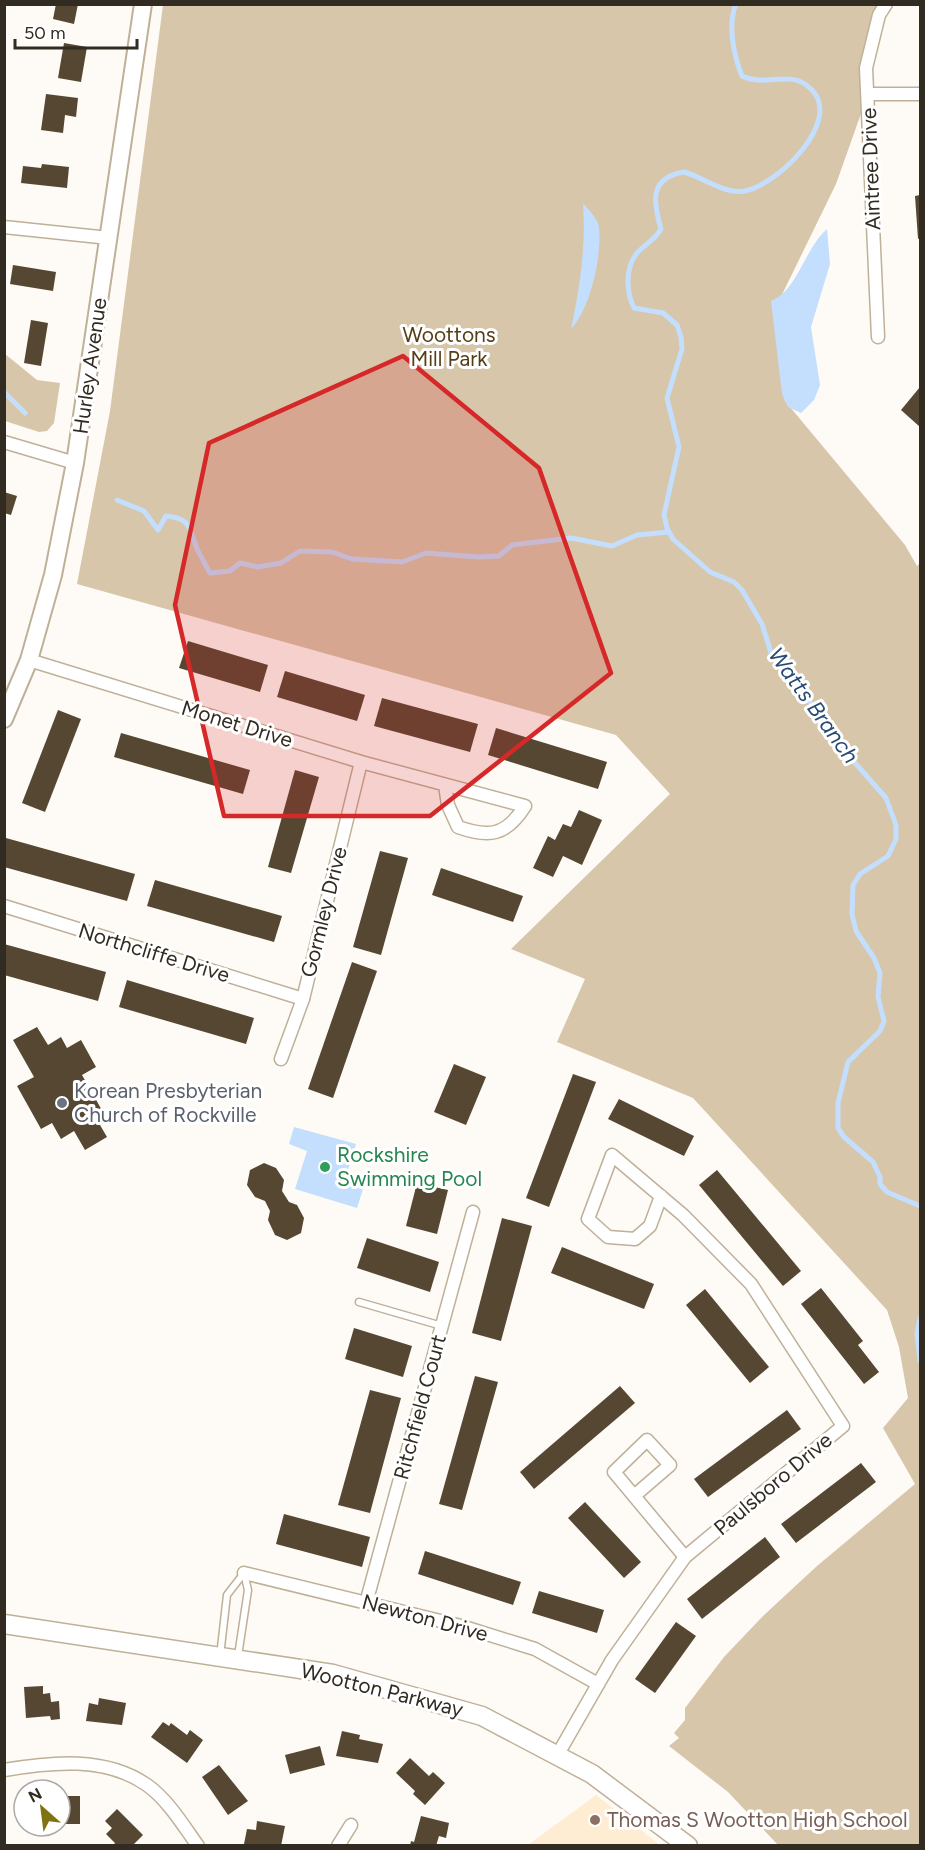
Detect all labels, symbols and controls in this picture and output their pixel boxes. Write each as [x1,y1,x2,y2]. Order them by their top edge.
scale bar [15,12,136,50]
text: 50 m [24,22,66,44]
street label: Aintree Drive [856,107,885,231]
street label: Hurley Avenue [68,296,111,436]
park label: Woottons Mill Park [402,322,496,371]
water label: Watts Branch [763,642,865,768]
street label: Monet Drive [179,695,296,752]
street label: Gormley Drive [295,844,352,980]
street label: Northcliffe Drive [76,918,233,987]
place label: Korean Presbyterian Church of Rockville [74,1078,262,1127]
marker: Korean Presbyterian Church of Rockville [55,1096,69,1110]
place label: Rockshire Swimming Pool [337,1142,482,1191]
marker: Rockshire Swimming Pool [318,1160,332,1174]
street label: Ritchfield Court [388,1331,451,1482]
street label: Paulsboro Drive [709,1427,837,1540]
street label: Newton Drive [359,1589,491,1646]
street label: Wootton Parkway [298,1657,466,1722]
north arrow [12,1778,72,1838]
text: N [25,1784,45,1806]
place label: Thomas S Wootton High School [607,1807,908,1832]
marker: Thomas S Wootton High School [588,1813,602,1827]

